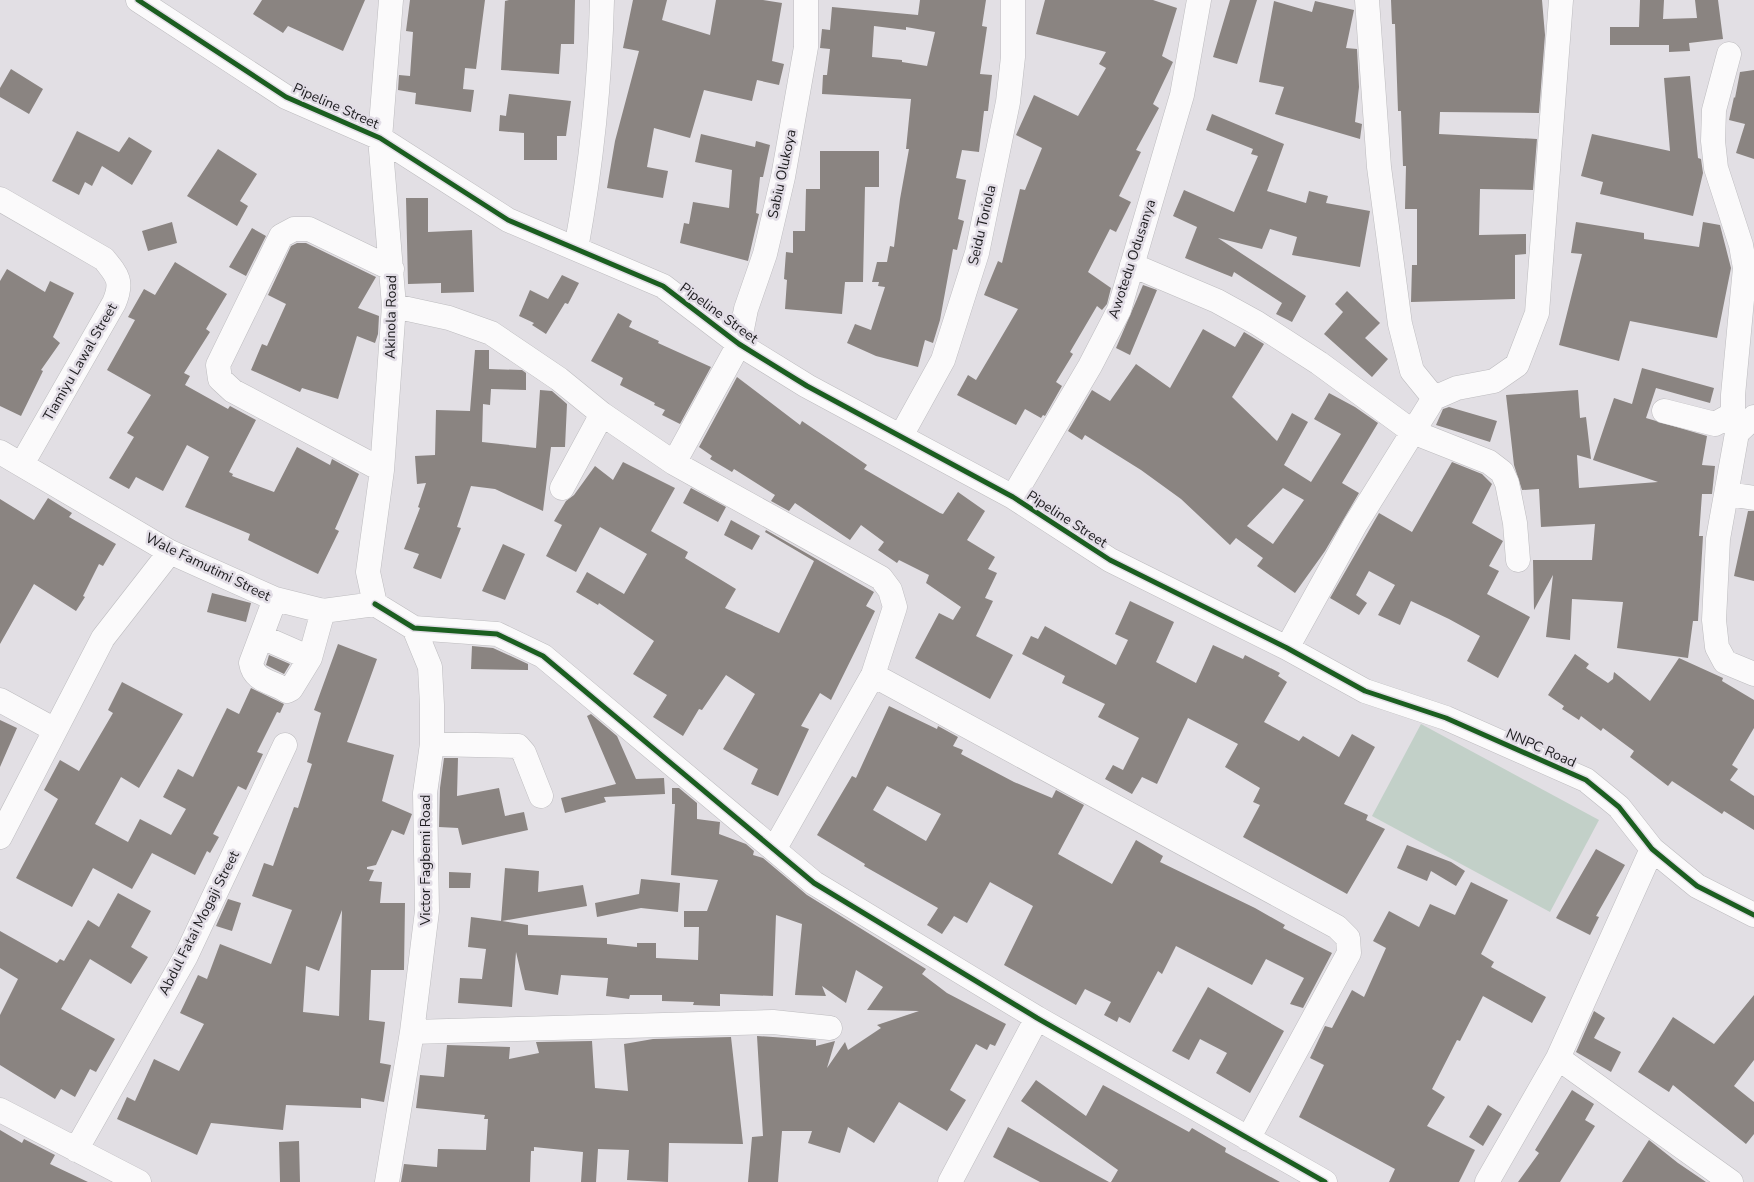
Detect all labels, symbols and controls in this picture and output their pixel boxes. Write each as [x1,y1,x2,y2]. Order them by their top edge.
street label: Pipeline Street [290,79,382,133]
street label: Sabiu Olukoya [763,128,801,220]
street label: Seidu Toriola [964,183,1000,267]
street label: Awotedu Odusanya [1104,197,1160,321]
street label: Akinola Road [381,275,401,359]
street label: Pipeline Street [676,278,762,348]
street label: Tiamiyu Lawal Street [39,300,122,424]
street label: Pipeline Street [1023,486,1111,552]
street label: Wale Famutimi Street [142,528,274,606]
street label: NNPC Road [1503,724,1579,772]
street label: Victor Fagbemi Road [416,795,435,926]
street label: Abdul Fatai Mogaji Street [154,847,244,999]

